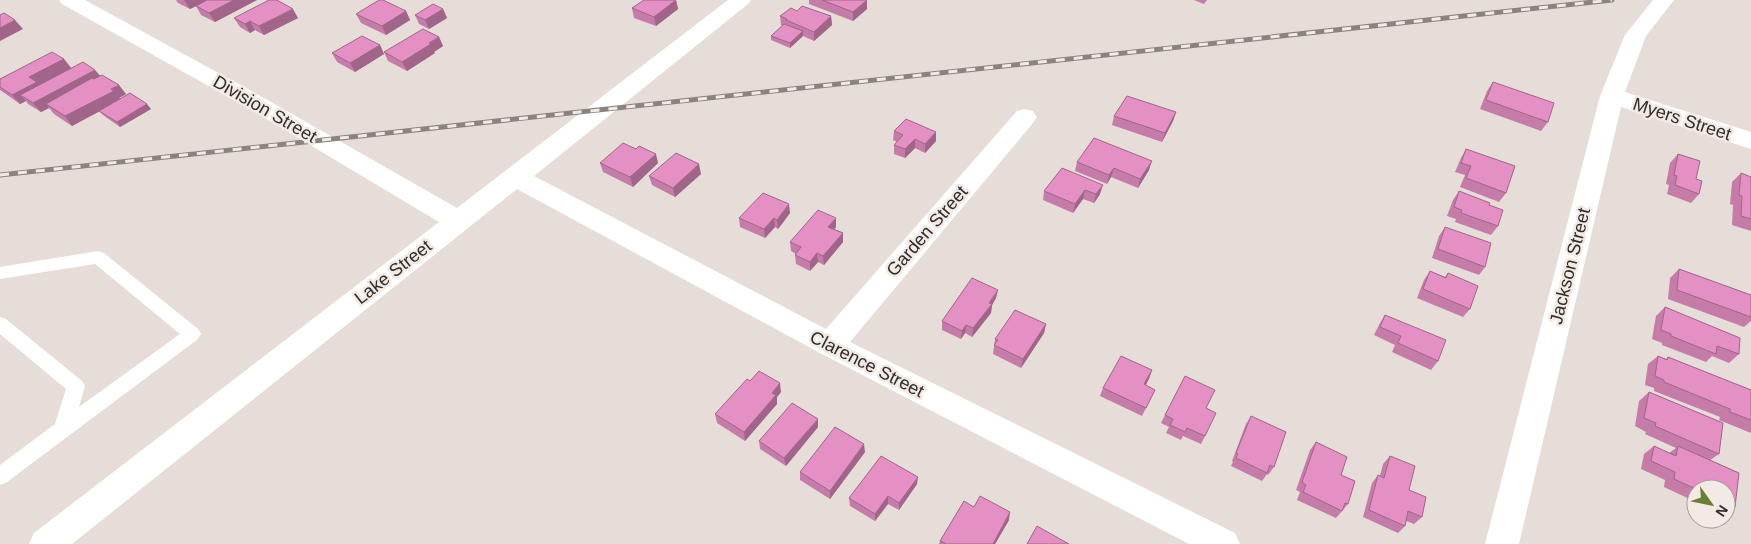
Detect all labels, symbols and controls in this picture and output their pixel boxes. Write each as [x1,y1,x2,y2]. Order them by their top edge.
street label: Division Street [210,71,320,147]
street label: Myers Street [1630,94,1734,144]
street label: Garden Street [882,182,972,280]
street label: Jackson Street [1546,206,1594,326]
street label: Lake Street [351,236,435,308]
street label: Clarence Street [807,327,927,401]
north arrow [1686,479,1736,529]
text: N [1712,502,1731,520]

